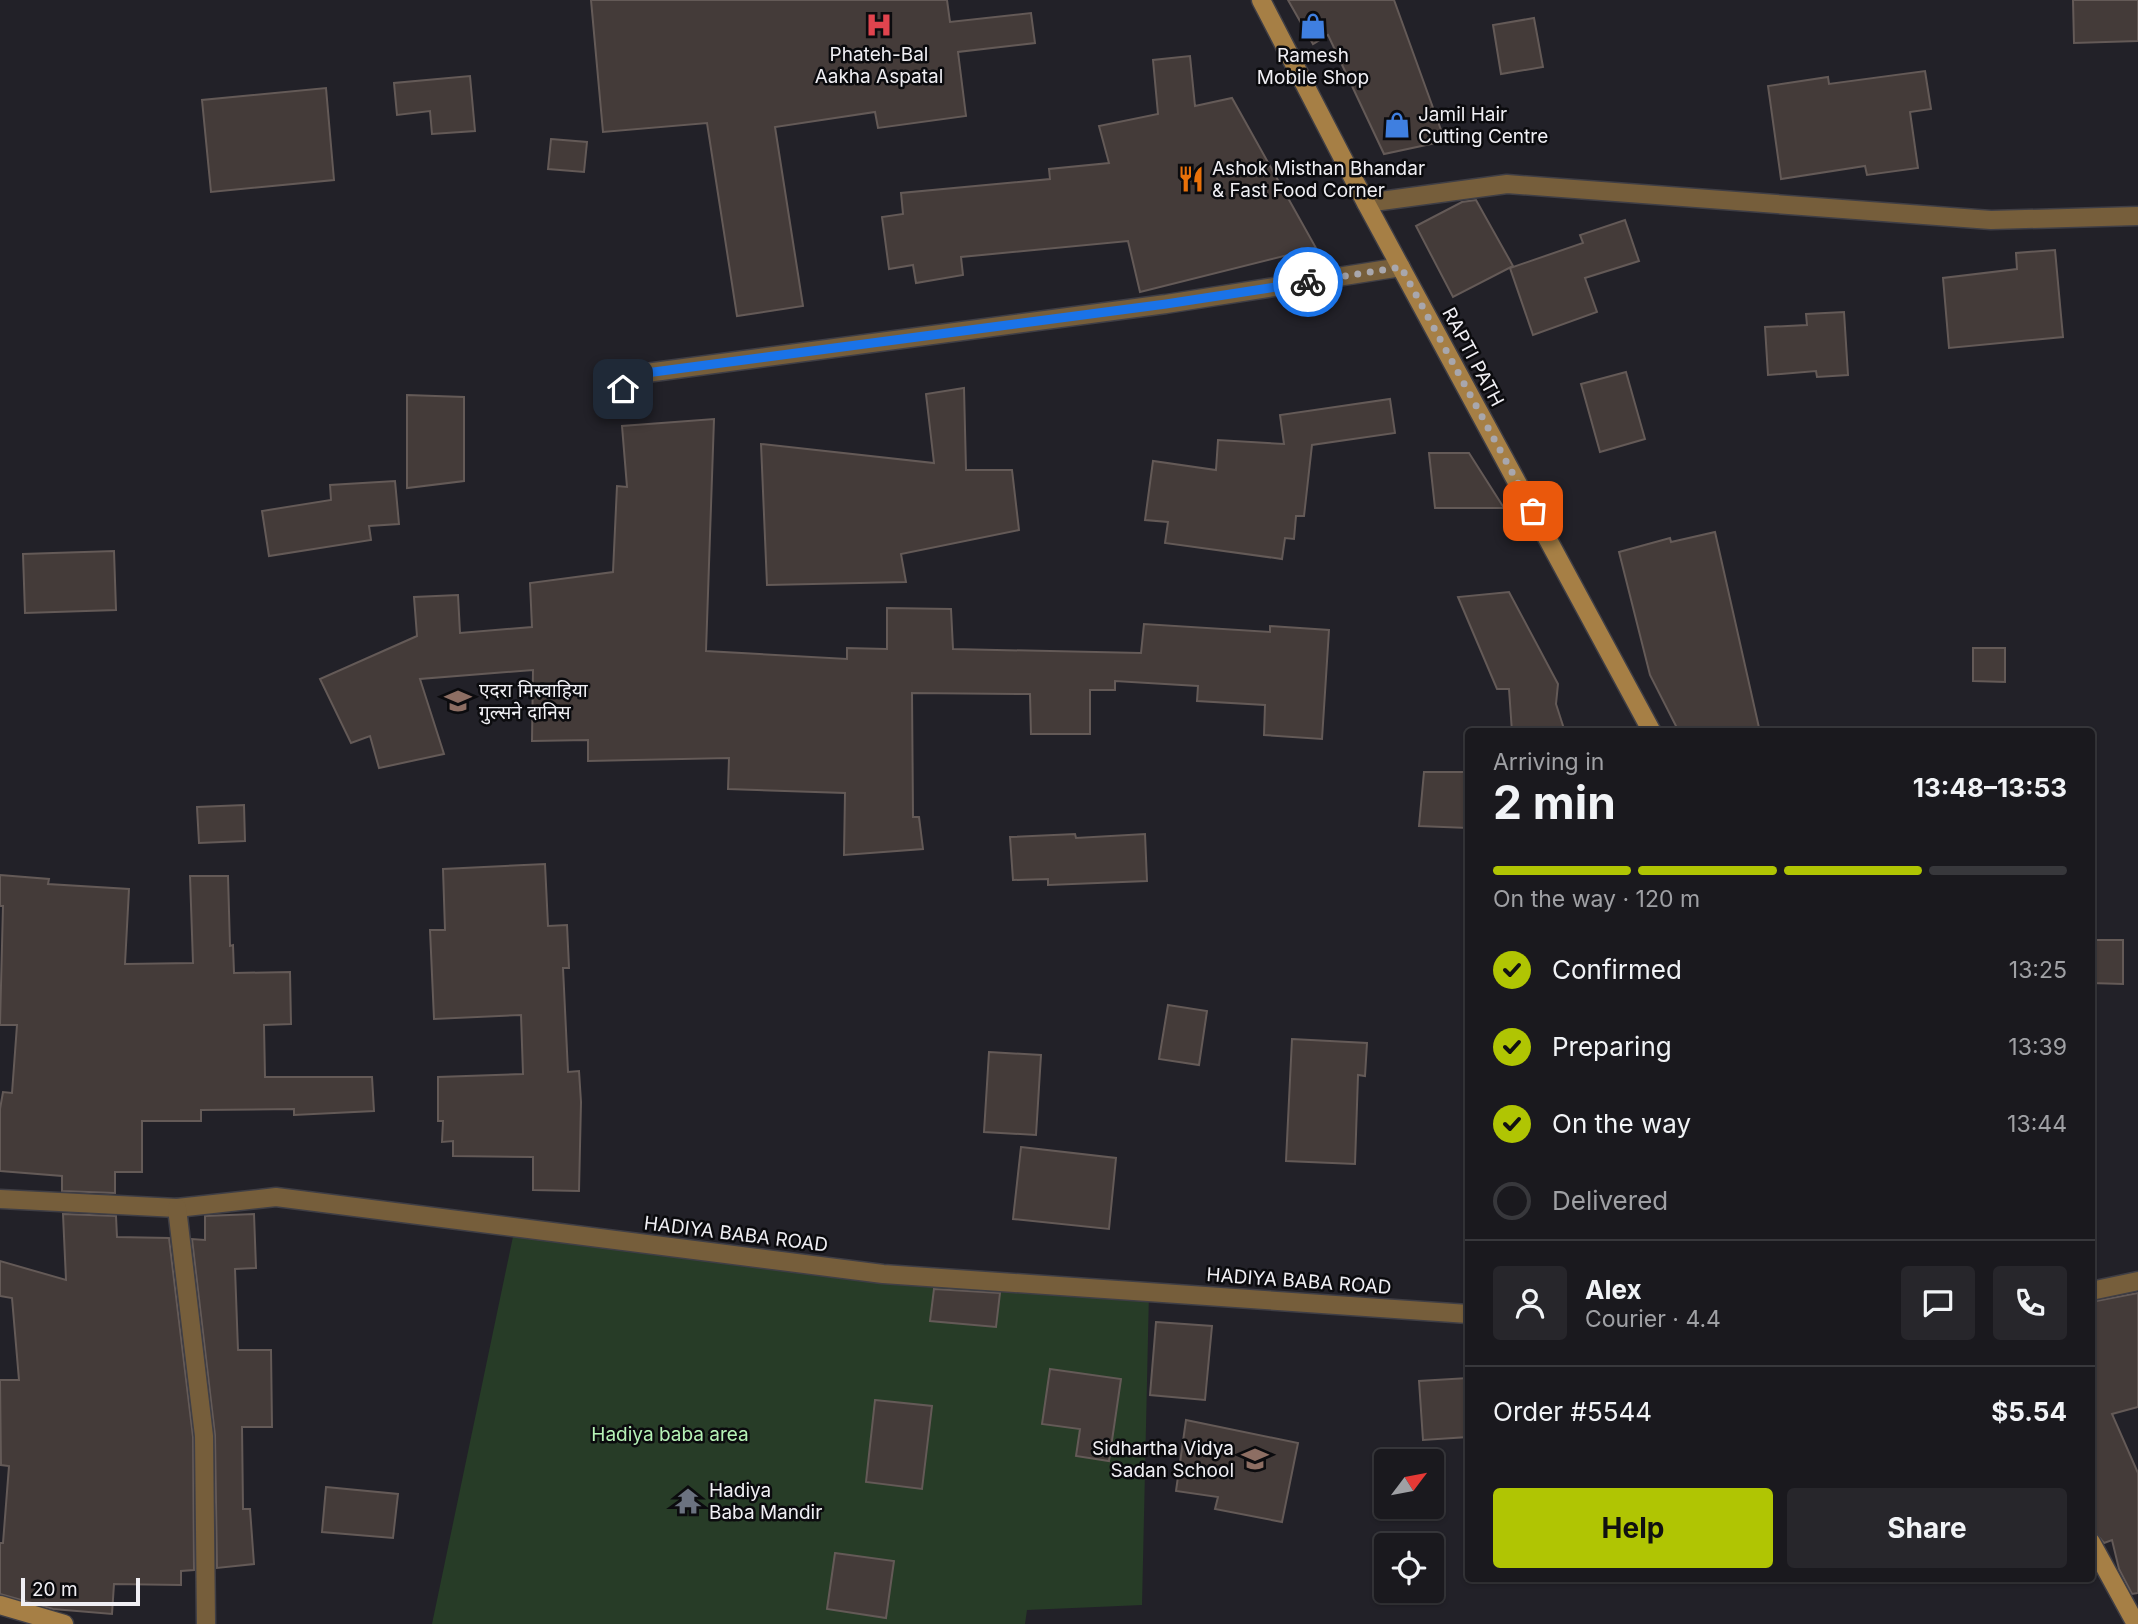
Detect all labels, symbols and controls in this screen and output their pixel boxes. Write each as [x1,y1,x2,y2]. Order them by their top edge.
hospital icon: Phateh-Bal Aakha Aspatal [864,10,894,40]
shop icon: Ramesh Mobile Shop [1298,11,1328,41]
place label: Phateh-Bal Aakha Aspatal [815,43,943,88]
place label: Ramesh Mobile Shop [1257,44,1369,89]
place label: Jamil Hair Cutting Centre [1418,103,1548,148]
shop icon: Jamil Hair Cutting Centre [1382,110,1412,140]
place label: Ashok Misthan Bhandar & Fast Food Corner [1212,157,1425,202]
restaurant icon: Ashok Misthan Bhandar & Fast Food Corner [1176,164,1206,194]
courier [1273,247,1343,317]
icon: bike [1289,263,1327,301]
street label: RAPTI PATH [1437,304,1509,410]
pin [593,359,653,419]
icon: home [604,370,642,408]
pin [1503,481,1563,541]
icon: bag [1514,492,1552,530]
place label: एदरा मिस्वाहिया गुल्सने दानिस [479,679,589,725]
school or university icon: एदरा मिस्वाहिया गुल्सने दानिस [443,686,473,716]
text: Arriving in [1493,748,1604,776]
text: 13:48–13:53 [1913,772,2067,803]
text: 2 min [1493,774,1616,830]
text: On the way · 120 m [1493,885,1700,913]
icon: check [1493,951,1531,989]
text: Confirmed [1552,954,1682,985]
text: 13:25 [2009,956,2067,984]
icon: check [1493,1028,1531,1066]
text: Preparing [1552,1031,1672,1062]
text: 13:39 [2008,1033,2067,1061]
icon: check [1493,1105,1531,1143]
text: On the way [1552,1108,1691,1139]
text: 13:44 [2007,1110,2067,1138]
text: Delivered [1552,1185,1668,1216]
street label: HADIYA BABA ROAD [643,1211,829,1257]
street label: HADIYA BABA ROAD [1206,1263,1392,1299]
button: person [1493,1266,1567,1340]
button: chat [1901,1266,1975,1340]
button: phone [1993,1266,2067,1340]
text: Alex [1585,1274,1642,1305]
text: Courier · 4.4 [1585,1305,1721,1333]
text: Order #5544 [1493,1396,1652,1427]
text: $5.54 [1991,1396,2067,1427]
park label: Hadiya baba area [591,1423,749,1446]
place label: Sidhartha Vidya Sadan School [1092,1437,1234,1482]
school or university icon: Sidhartha Vidya Sadan School [1240,1444,1270,1474]
north arrow [1374,1449,1444,1519]
map controls [1374,1449,1444,1603]
place label: Hadiya Baba Mandir [709,1479,822,1524]
temple icon: Hadiya Baba Mandir [673,1486,703,1516]
button: Help [1493,1488,1773,1568]
button: Share [1787,1488,2067,1568]
button: locate [1374,1533,1444,1603]
scale bar [21,1575,140,1607]
text: 20 m [32,1578,78,1601]

